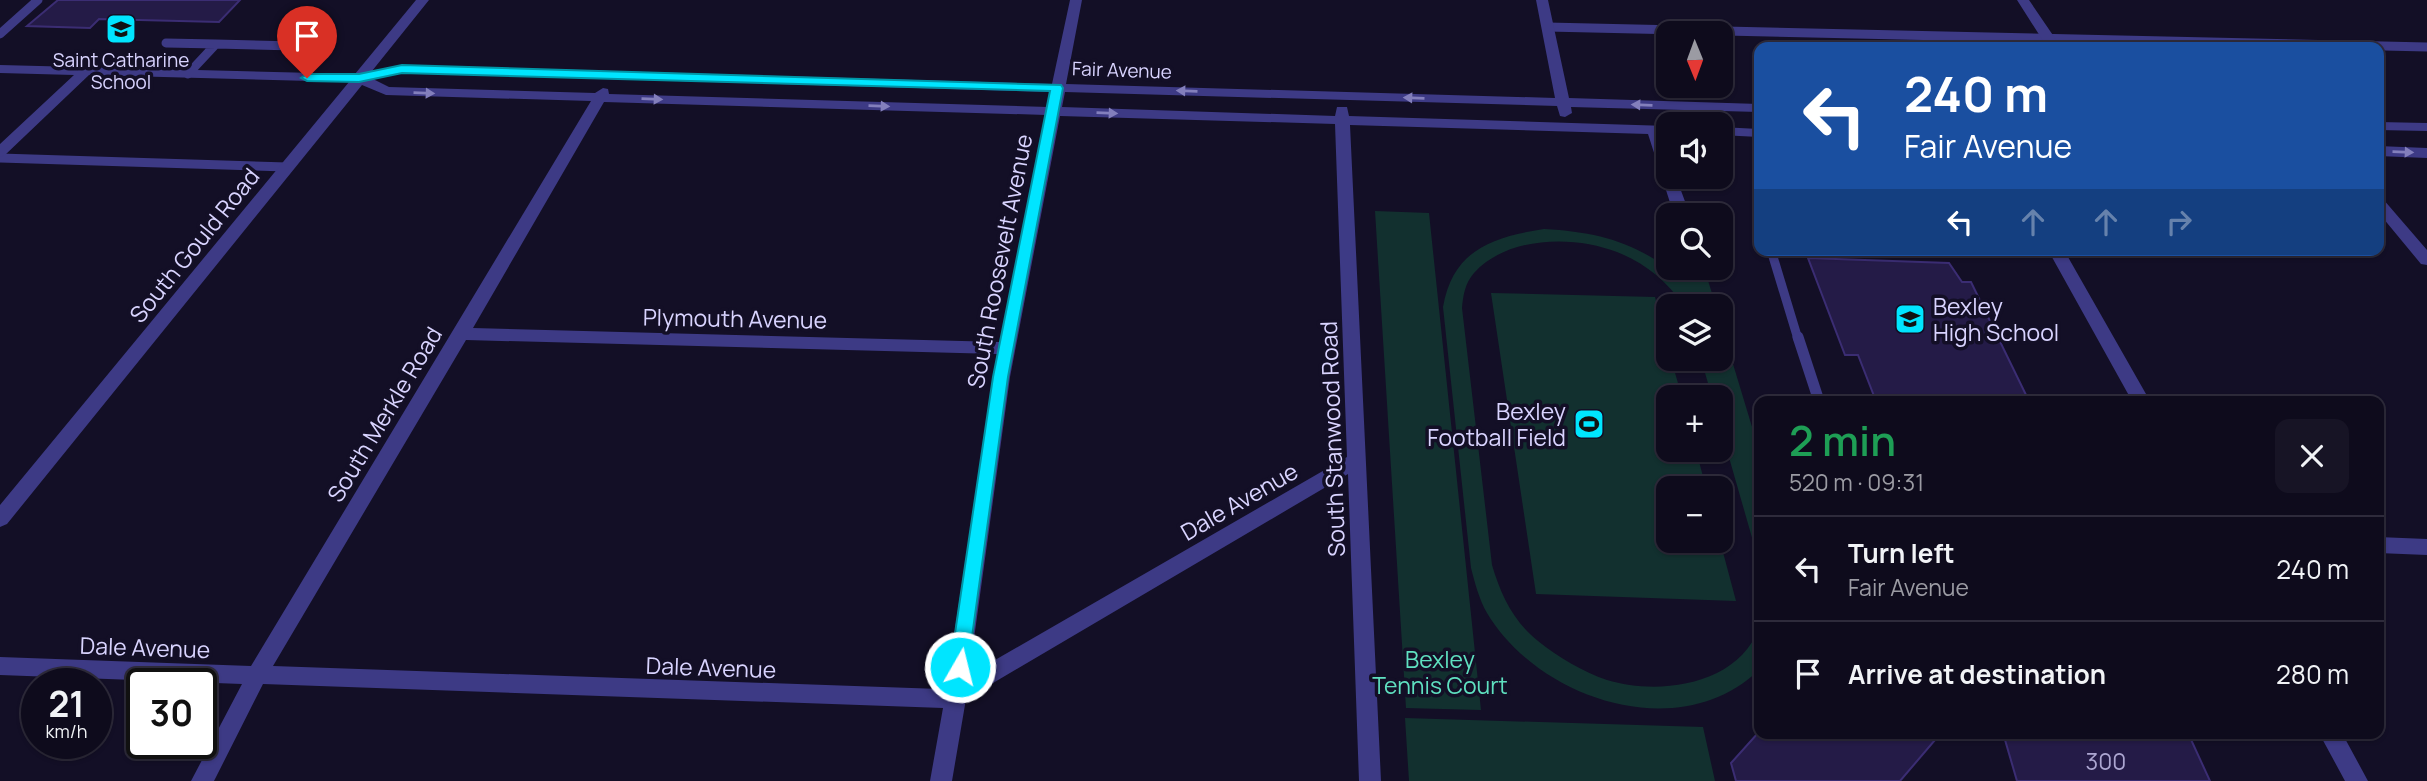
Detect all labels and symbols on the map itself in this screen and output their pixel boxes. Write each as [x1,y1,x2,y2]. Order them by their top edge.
pin [277,6,337,78]
school or university icon: Saint Catharine School [104,12,138,46]
north arrow [1656,21,1732,98]
place label: Saint Catharine School [53,47,189,95]
street label: Fair Avenue [1072,55,1172,85]
one-way arrow [1175,86,1197,97]
one-way arrow [414,87,436,98]
one-way arrow [1403,92,1425,104]
one-way arrow [641,94,663,105]
one-way arrow [1630,99,1652,110]
one-way arrow [869,101,891,112]
one-way arrow [1096,107,1118,119]
street label: South Roosevelt Avenue [959,131,1039,391]
one-way arrow [2392,146,2414,158]
street label: South Gould Road [122,161,266,329]
place label: Bexley High School [1933,290,2059,348]
street label: Plymouth Avenue [643,300,827,336]
school or university icon: Bexley High School [1893,302,1927,336]
street label: South Merkle Road [319,320,449,508]
street label: South Stanwood Road [1312,321,1352,557]
place label: Bexley Football Field [1427,395,1566,453]
sports icon: Bexley Football Field [1572,407,1606,441]
street label: Dale Avenue [1175,455,1303,547]
street label: Dale Avenue [79,629,211,665]
position arrow [923,630,997,704]
park label: Bexley Tennis Court [1372,643,1508,701]
street label: Dale Avenue [645,649,777,685]
speed limit sign: 30 [126,668,217,759]
house number: 300 [2086,745,2126,777]

